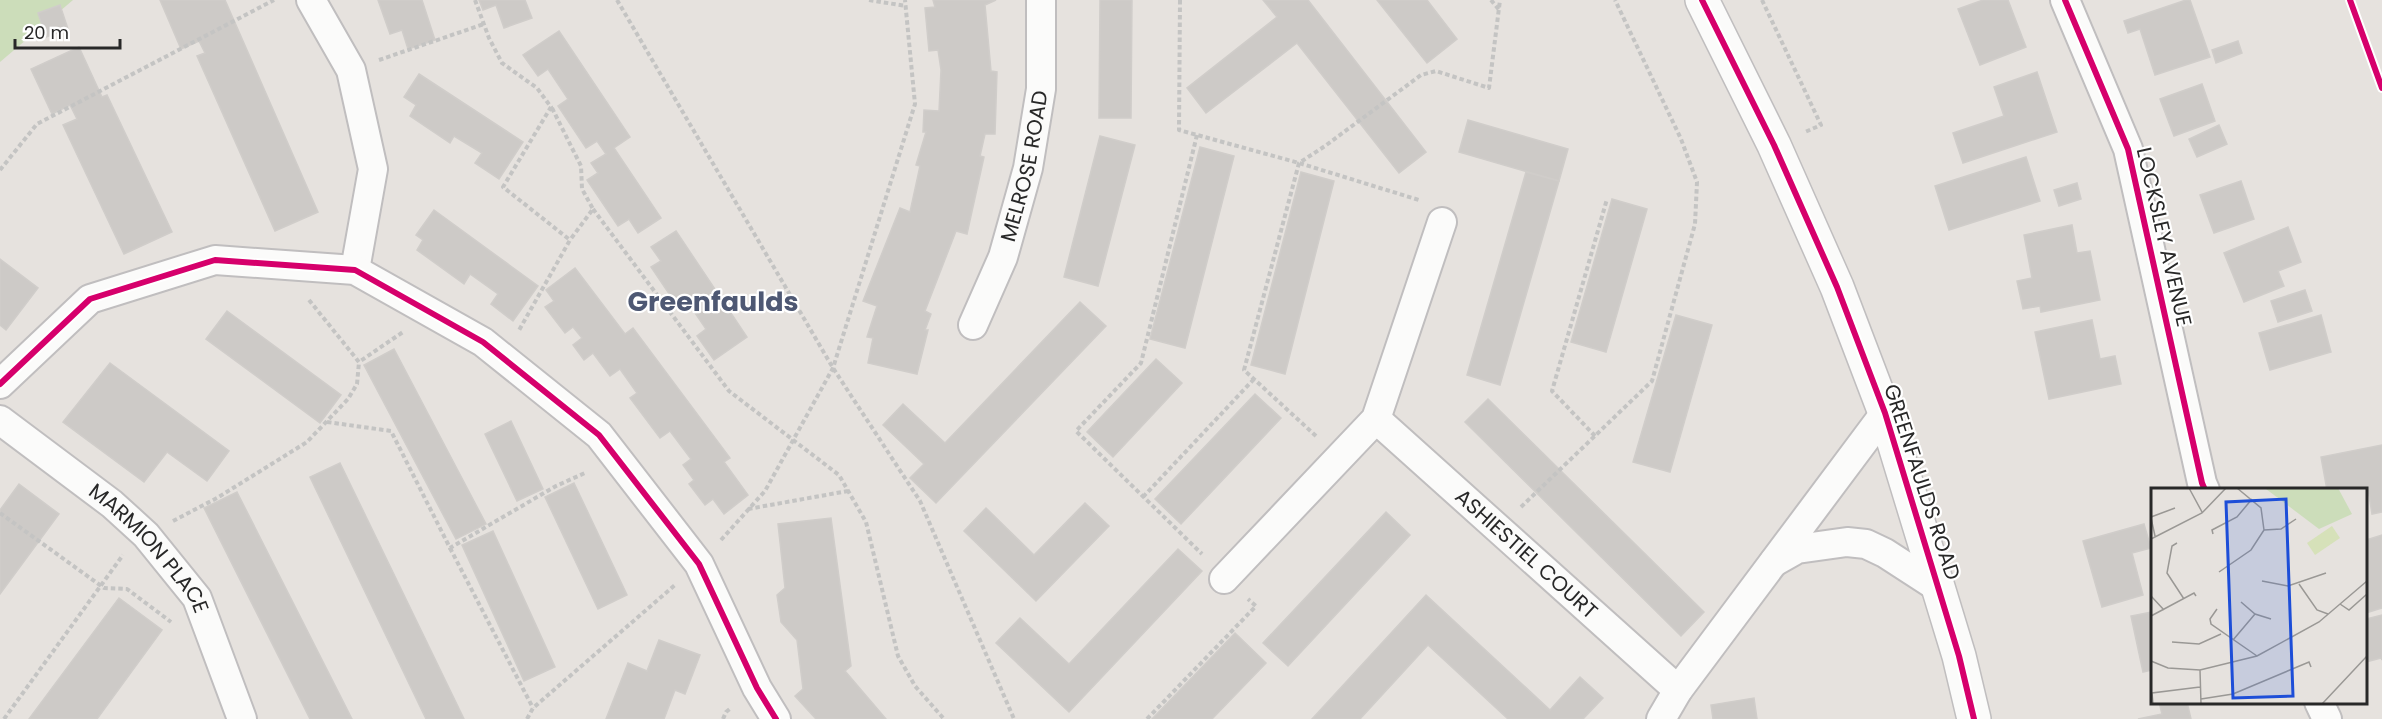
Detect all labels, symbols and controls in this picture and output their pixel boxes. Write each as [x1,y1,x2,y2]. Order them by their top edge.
scale bar [15,12,120,50]
text: 20 m [24,20,69,45]
street label: MELROSE ROAD [993,88,1055,245]
street label: LOCKSLEY AVENUE [2130,144,2199,329]
district label: Greenfaulds [627,283,799,320]
street label: GREENFAULDS ROAD [1877,380,1968,584]
street label: MARMION PLACE [83,477,216,617]
street label: ASHIESTIEL COURT [1449,482,1604,625]
inset map [2151,488,2367,704]

